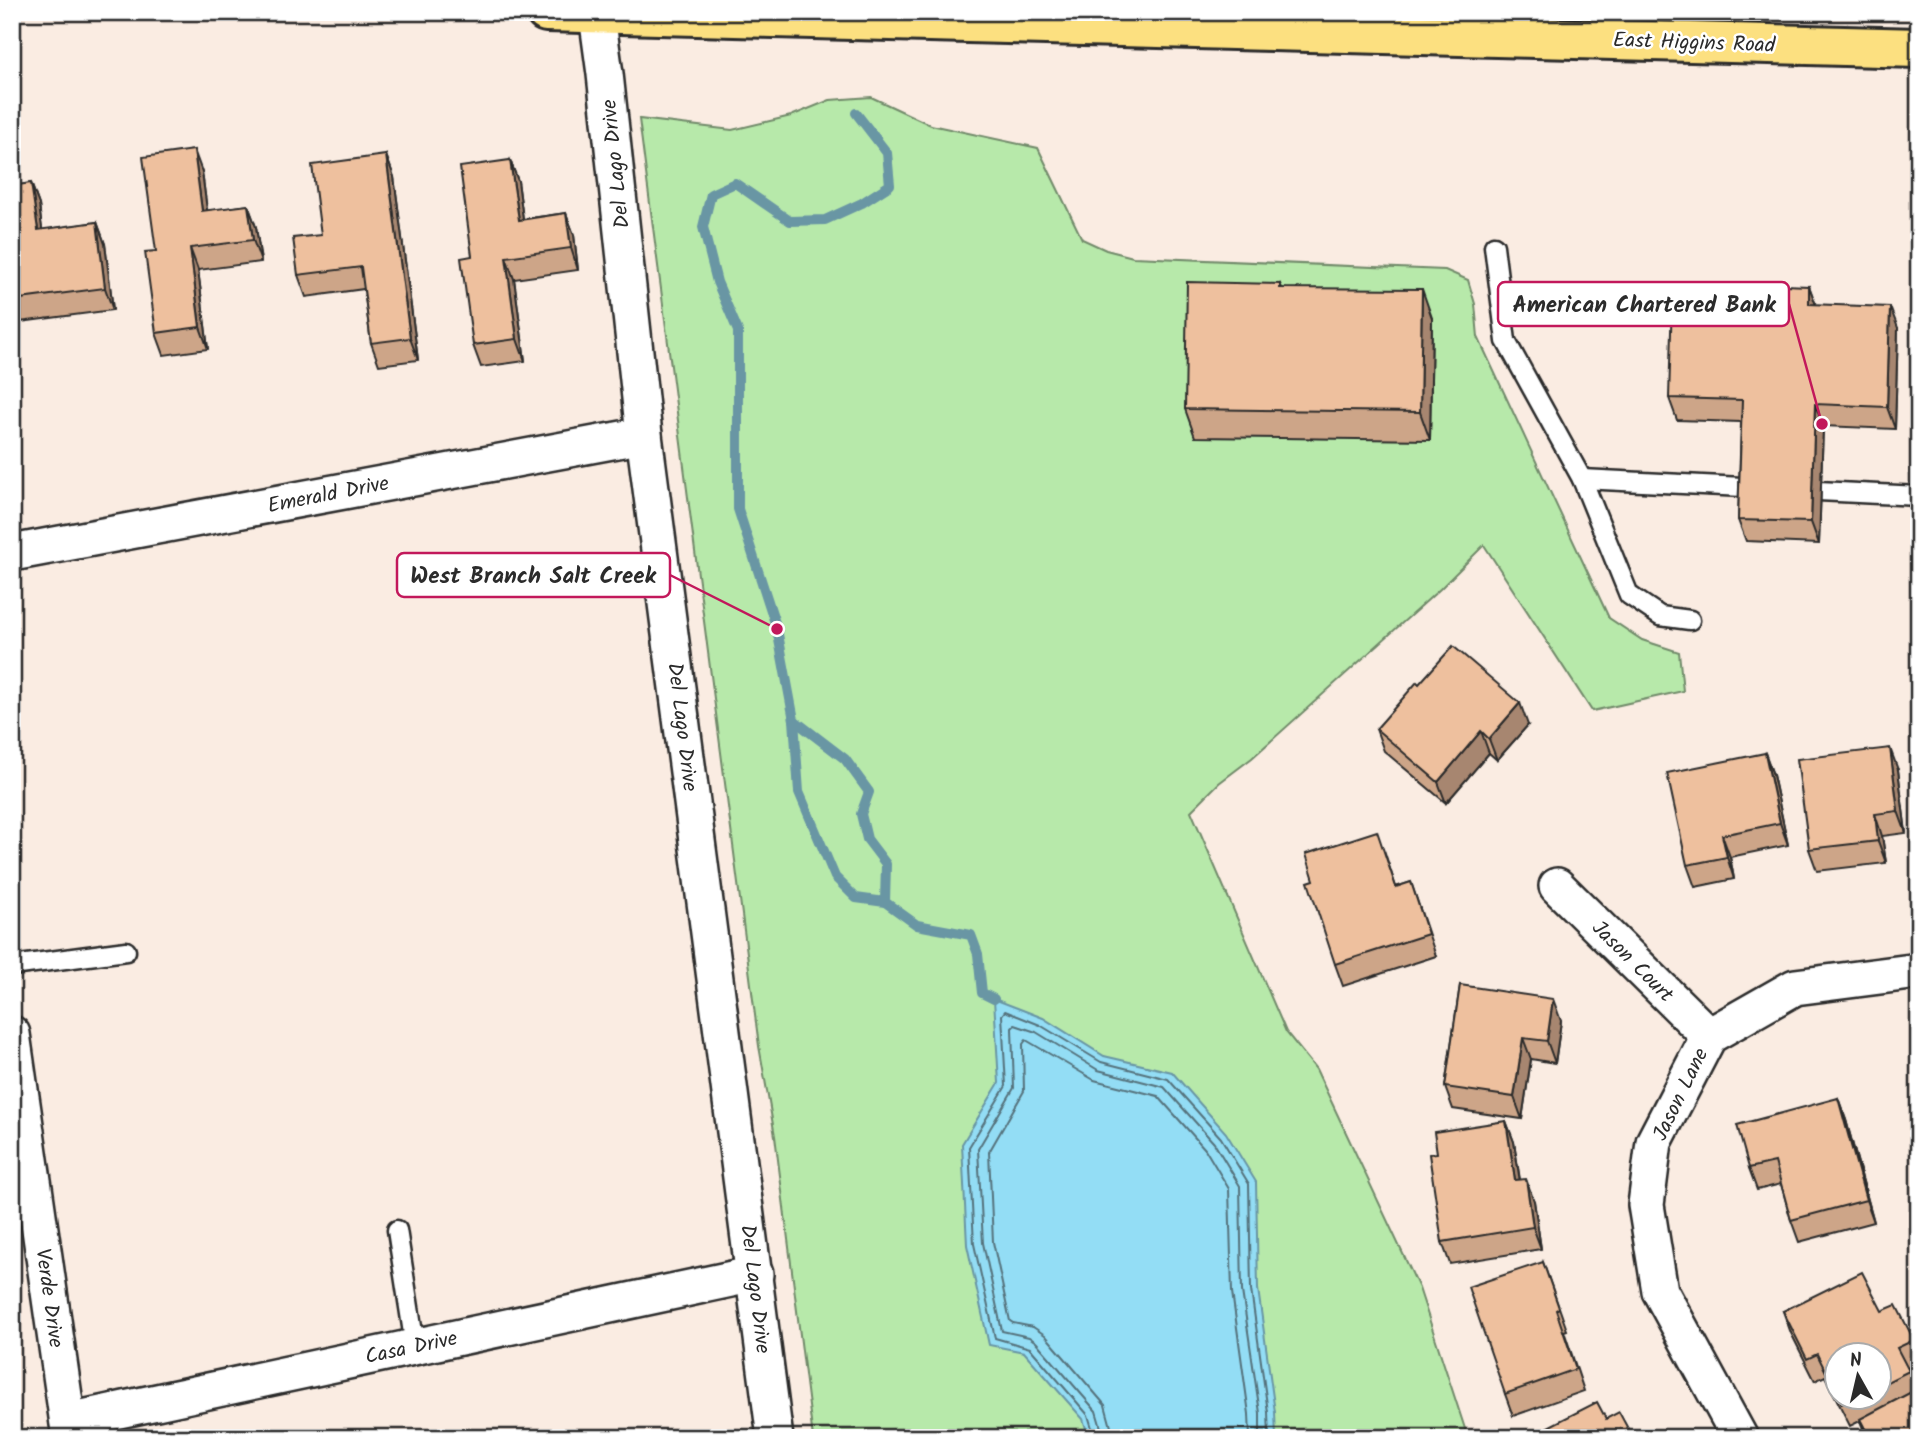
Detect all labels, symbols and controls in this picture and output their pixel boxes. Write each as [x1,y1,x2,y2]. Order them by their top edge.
street label: East Higgins Road [1612,24,1776,63]
street label: Del Lago Drive [593,97,640,230]
callout: American Chartered Bank [1498,282,1789,326]
text: American Chartered Bank [1512,288,1776,324]
street label: Emerald Drive [265,467,392,523]
callout: West Branch Salt Creek [397,553,670,597]
text: West Branch Salt Creek [410,559,656,595]
street label: Del Lago Drive [657,661,706,794]
street label: Jason Court [1583,913,1681,1011]
street label: Jason Lane [1645,1042,1718,1147]
street label: Del Lago Drive [730,1223,779,1356]
street label: Verde Drive [25,1247,72,1350]
street label: Casa Drive [362,1322,461,1374]
north arrow [1822,1342,1892,1412]
text: N [1848,1345,1864,1377]

